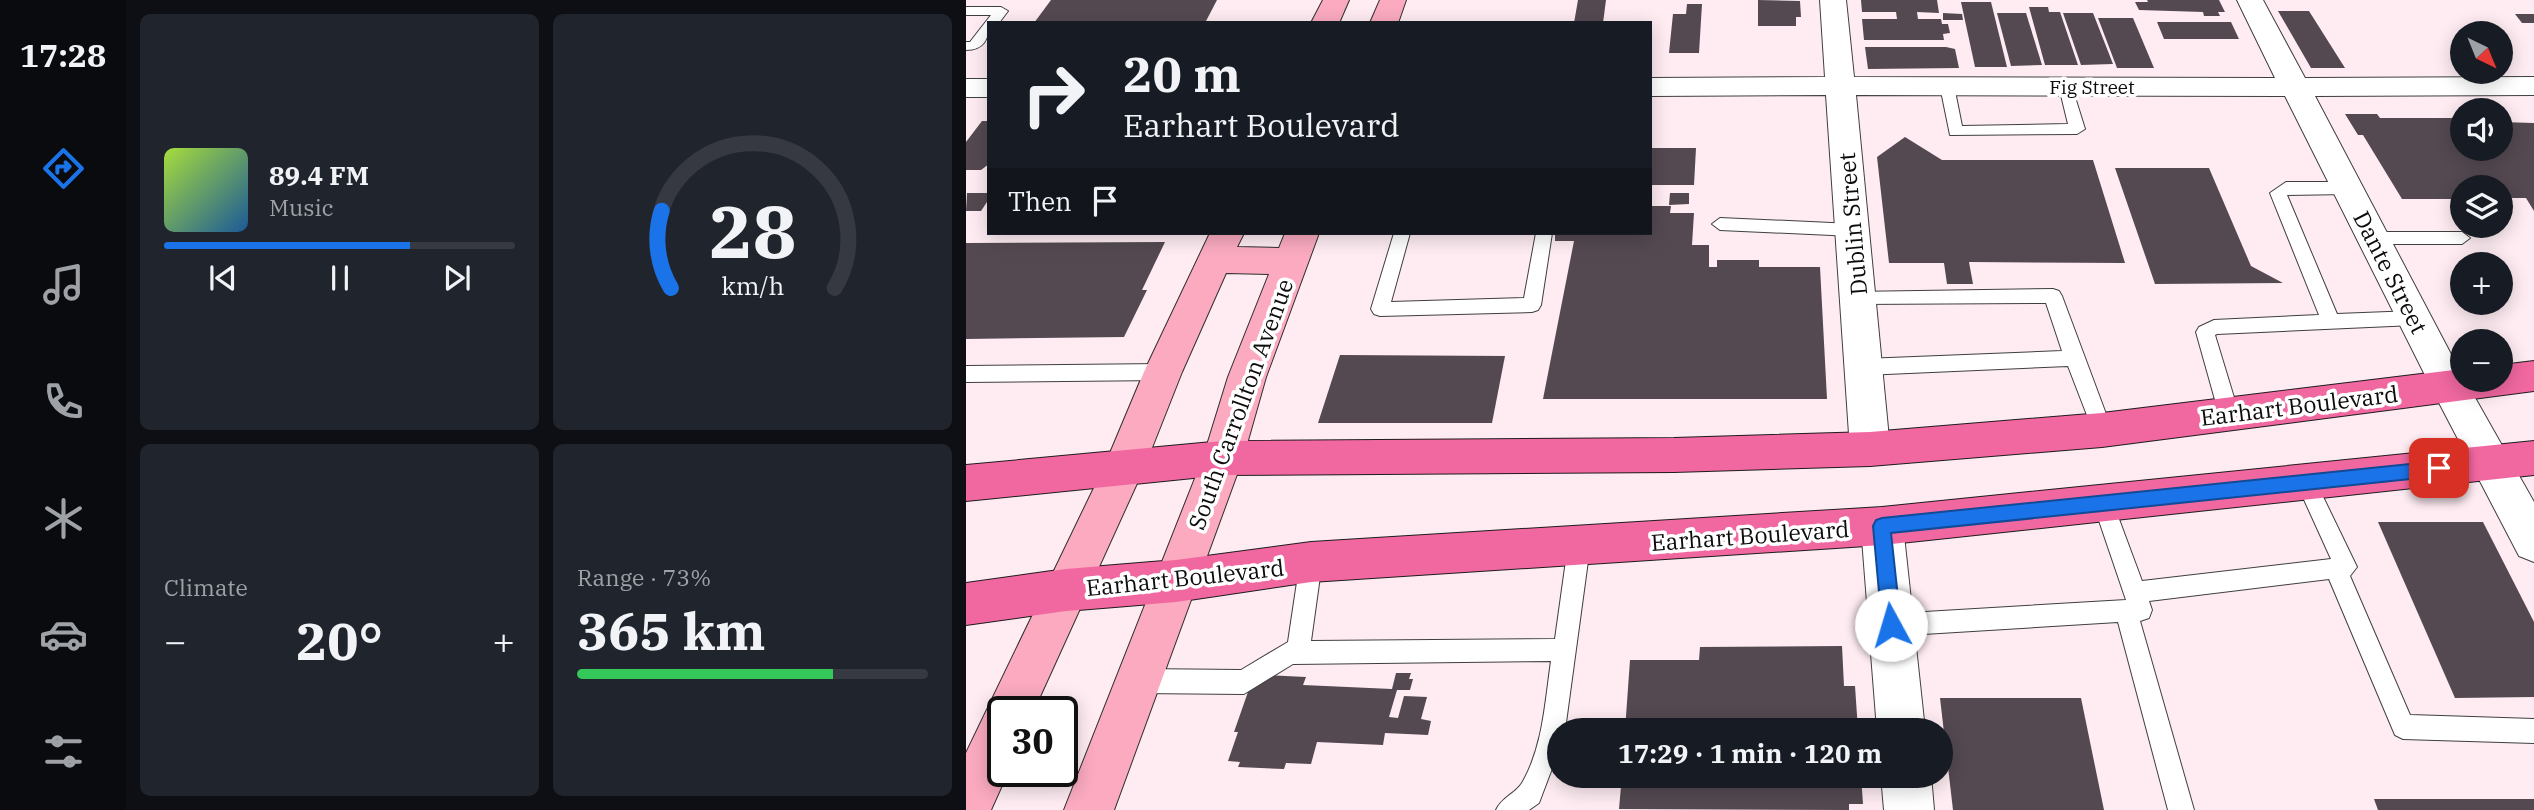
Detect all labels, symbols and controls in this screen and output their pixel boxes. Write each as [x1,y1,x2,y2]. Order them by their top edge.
north arrow [2450,21,2513,84]
map controls [2450,21,2513,392]
text: 17:28 [20,34,106,76]
text: 20 m [1123,42,1241,105]
icon: right [1008,49,1099,140]
street label: Fig Street [2049,75,2135,99]
button: sound [2450,98,2513,161]
text: Earhart Boulevard [1123,104,1400,146]
icon: directions [39,144,88,193]
street label: Dublin Street [1831,151,1873,297]
text: 89.4 FM [269,158,369,192]
button: layers [2450,175,2513,238]
icon: arrive [1086,182,1124,220]
text: 28 [709,184,796,279]
text: Then [1008,184,1072,218]
text: Music [269,192,334,222]
street label: Dante Street [2347,206,2435,338]
button: + [2450,252,2513,315]
icon: previous [204,259,242,297]
icon: pause [321,259,359,297]
icon: next [438,259,476,297]
icon: music [39,260,88,309]
text: km/h [721,269,784,302]
street label: South Carrollton Avenue [1181,274,1299,534]
button: − [2450,329,2513,392]
icon: phone [39,377,88,426]
street label: Earhart Boulevard [2198,378,2400,432]
pin [2409,438,2469,498]
icon: arrive [2420,449,2458,487]
icon: climate [39,494,88,543]
street label: Earhart Boulevard [1650,513,1850,557]
street label: Earhart Boulevard [1085,552,1285,602]
text: Range · 73% [577,562,711,592]
text: Climate [164,572,248,602]
position arrow [1854,588,1928,662]
text: 365 km [577,597,766,664]
text: 20° [296,607,383,674]
icon: car [39,610,88,659]
text: − [164,616,187,665]
text: + [492,616,515,665]
speed limit sign: 30 [987,696,1078,787]
icon: filters [39,727,88,776]
text: 17:29 · 1 min · 120 m [1618,736,1882,770]

